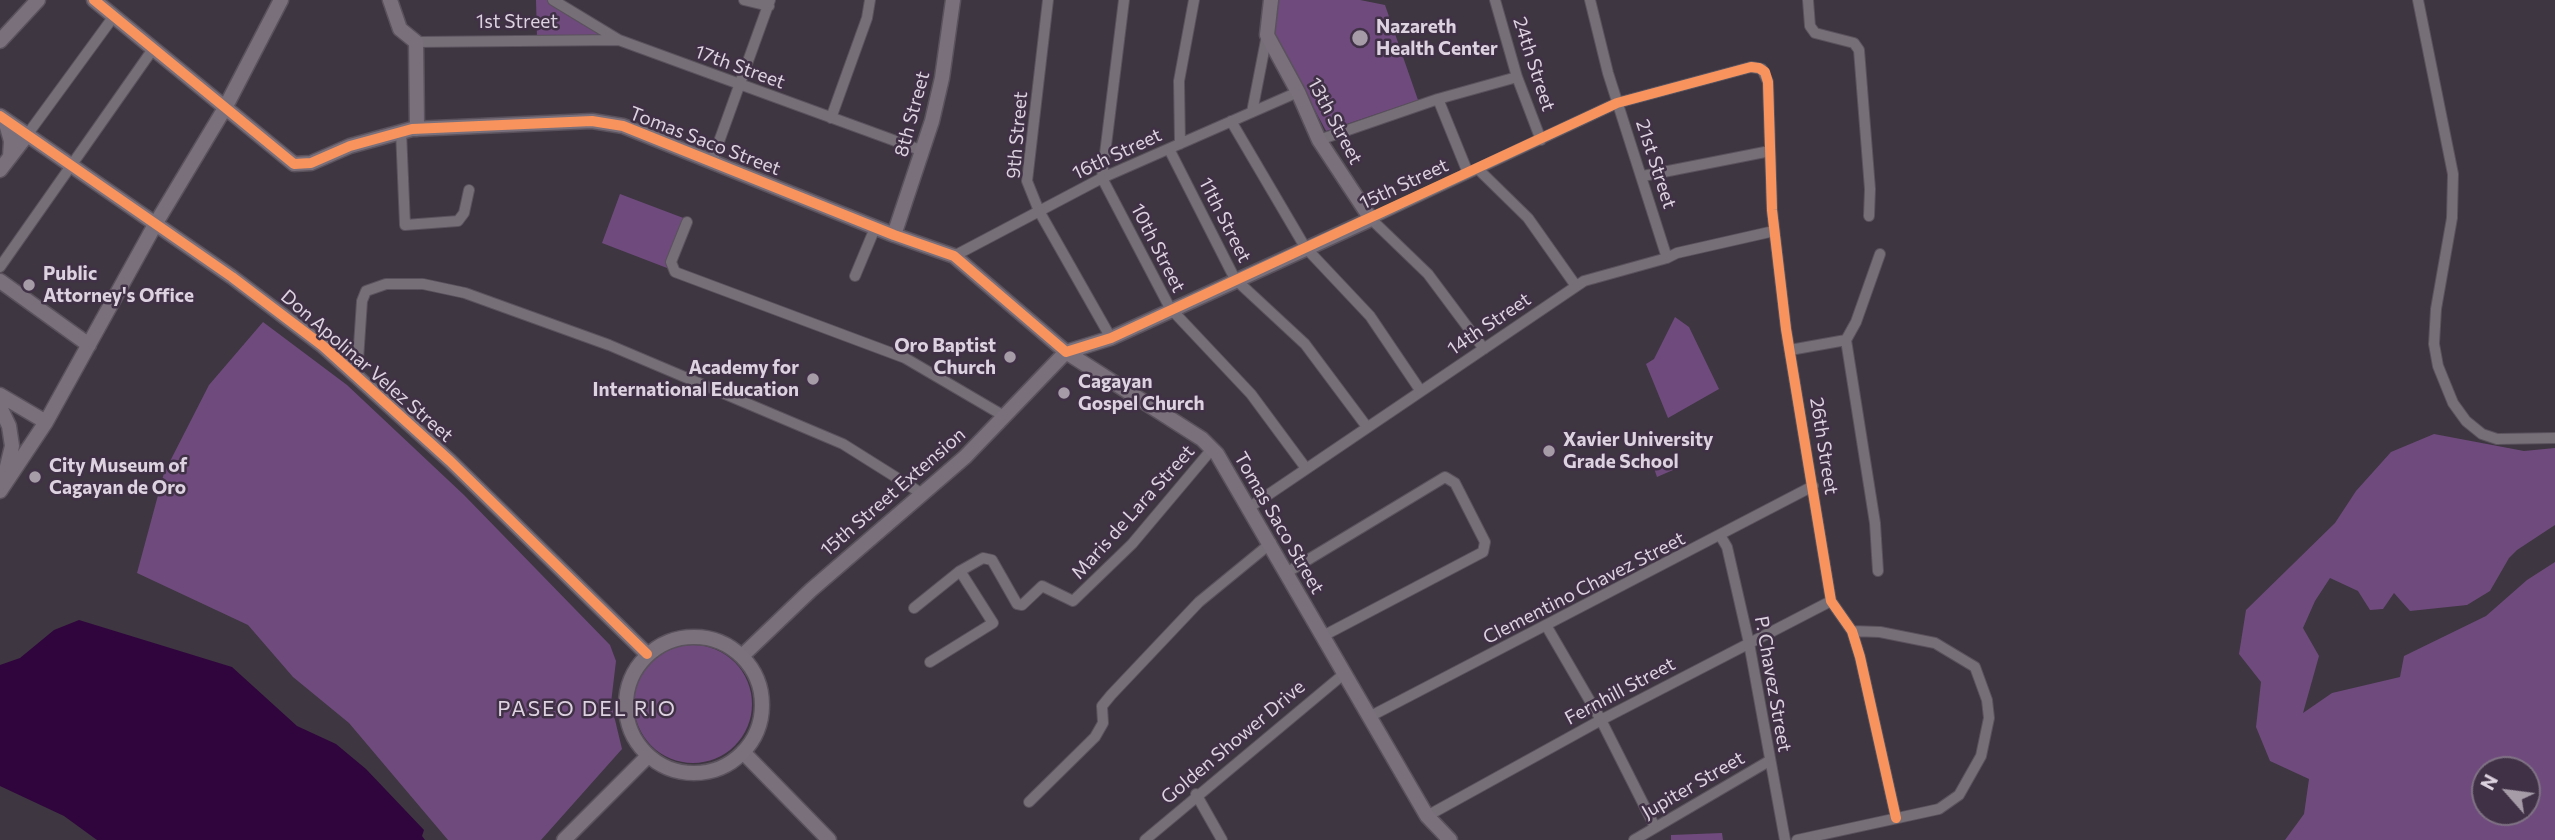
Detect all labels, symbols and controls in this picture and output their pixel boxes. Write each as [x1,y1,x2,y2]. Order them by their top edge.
street label: 1st Street [476,11,558,33]
street label: 24th Street [1508,14,1560,114]
place label: Nazareth Health Center [1376,16,1498,60]
marker: Nazareth Health Center [1350,28,1370,48]
street label: 17th Street [692,40,788,94]
street label: 8th Street [890,69,934,159]
street label: 13th Street [1303,74,1367,168]
street label: 9th Street [1002,90,1032,180]
street label: Tomas Saco Street [626,102,784,180]
street label: 21st Street [1631,117,1681,211]
street label: 16th Street [1069,123,1165,185]
street label: 15th Street [1356,154,1452,214]
street label: 11th Street [1194,174,1256,266]
street label: 10th Street [1126,200,1190,296]
place label: Public Attorney's Office [43,263,194,307]
marker: Public Attorney's Office [21,277,37,293]
street label: Don Apolinar Velez Street [276,285,458,447]
street label: 14th Street [1443,288,1535,360]
place label: Oro Baptist Church [894,335,996,379]
marker: Oro Baptist Church [1002,349,1018,365]
place label: Academy for International Education [593,357,799,401]
marker: Academy for International Education [805,371,821,387]
place label: Cagayan Gospel Church [1078,371,1205,415]
marker: Cagayan Gospel Church [1056,385,1072,401]
street label: 26th Street [1805,396,1843,496]
street label: 15th Street Extension [816,423,970,561]
place label: Xavier University Grade School [1563,429,1714,473]
street label: Maris de Lara Street [1067,440,1199,584]
marker: Xavier University Grade School [1541,443,1557,459]
street label: Tomas Saco Street [1229,448,1329,598]
place label: City Museum of Cagayan de Oro [49,455,187,499]
marker: City Museum of Cagayan de Oro [27,469,43,485]
street label: Clementino Chavez Street [1479,527,1689,649]
street label: P. Chavez Street [1750,614,1796,754]
street label: Fernhill Street [1561,652,1679,730]
street label: Golden Shower Drive [1156,675,1310,809]
district label: PASEO DEL RIO [499,696,675,722]
street label: Jupiter Street [1638,746,1748,824]
north arrow [2471,756,2541,826]
text: N [2475,770,2502,794]

